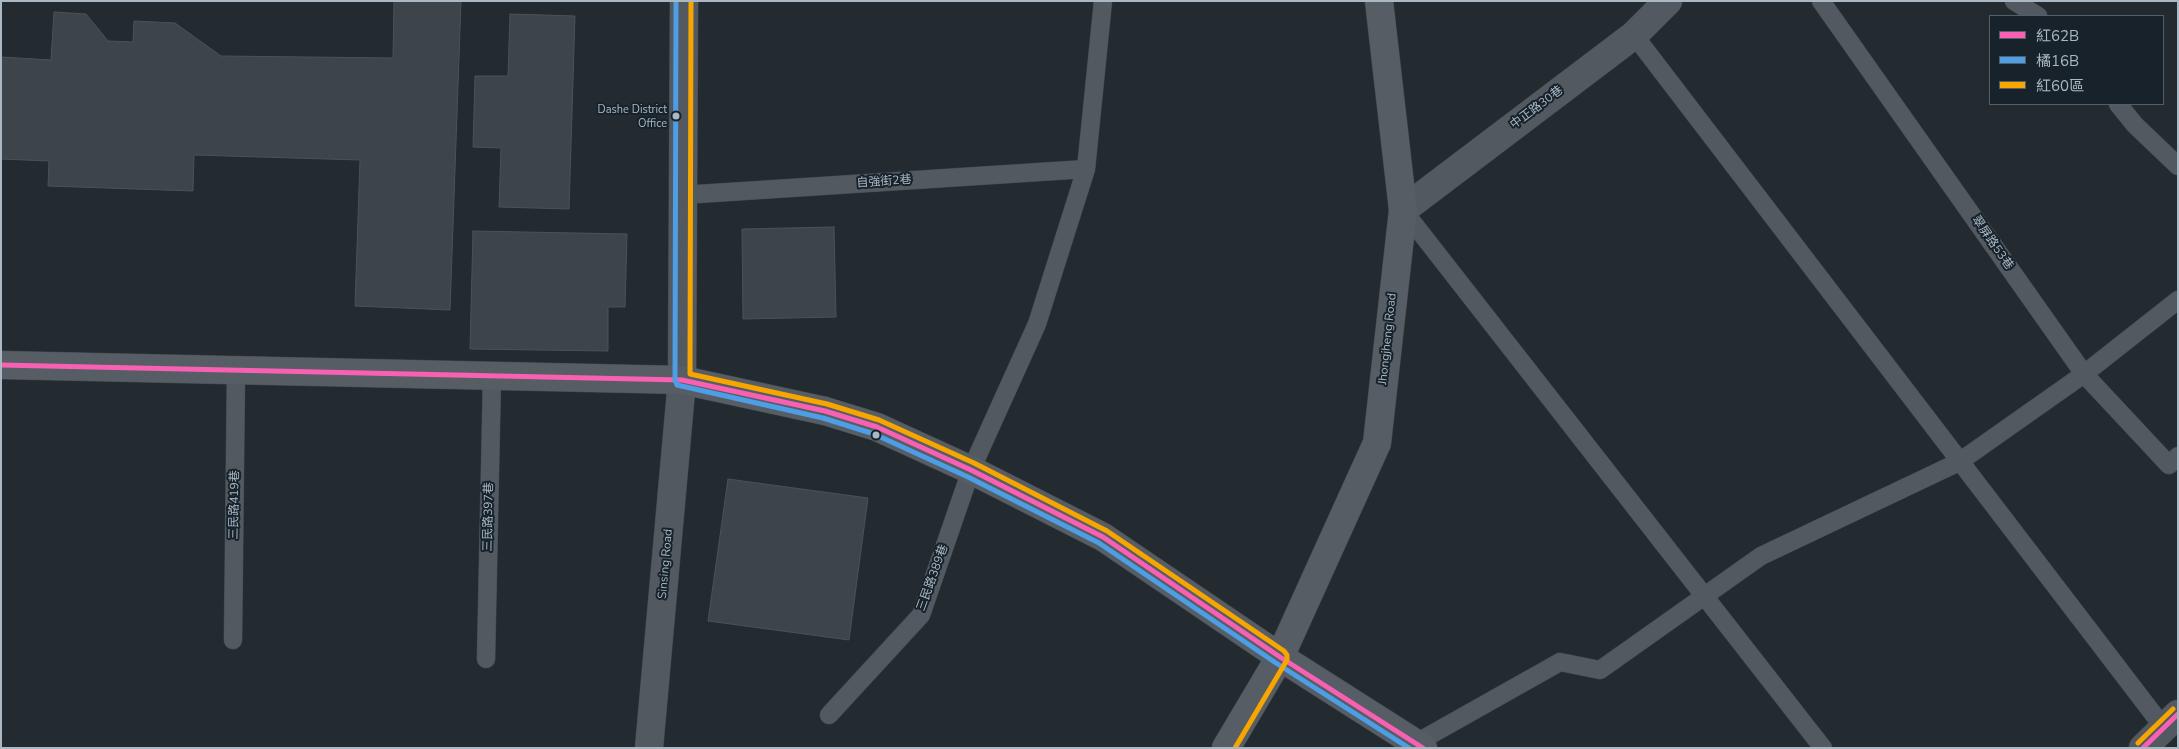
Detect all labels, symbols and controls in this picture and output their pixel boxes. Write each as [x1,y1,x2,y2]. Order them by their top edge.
legend [1989,15,2164,105]
text: 紅62B [2036,26,2079,46]
text: 橘16B [2036,51,2079,71]
text: 紅60區 [2036,76,2084,96]
street label: 中正路30巷 [1508,83,1566,133]
place label: Dashe District Office [598,103,667,129]
marker: Dashe District Office [671,111,681,121]
street label: 自強街2巷 [856,173,912,191]
street label: 翠屏路53巷 [1968,213,2016,273]
street label: Jhongjheng Road [1376,292,1400,386]
unlabelled marker [871,430,881,440]
street label: 三民路419巷 [227,470,243,540]
street label: 三民路397巷 [481,482,497,552]
street label: Sinsing Road [656,528,676,600]
street label: 三民路389巷 [914,543,952,613]

